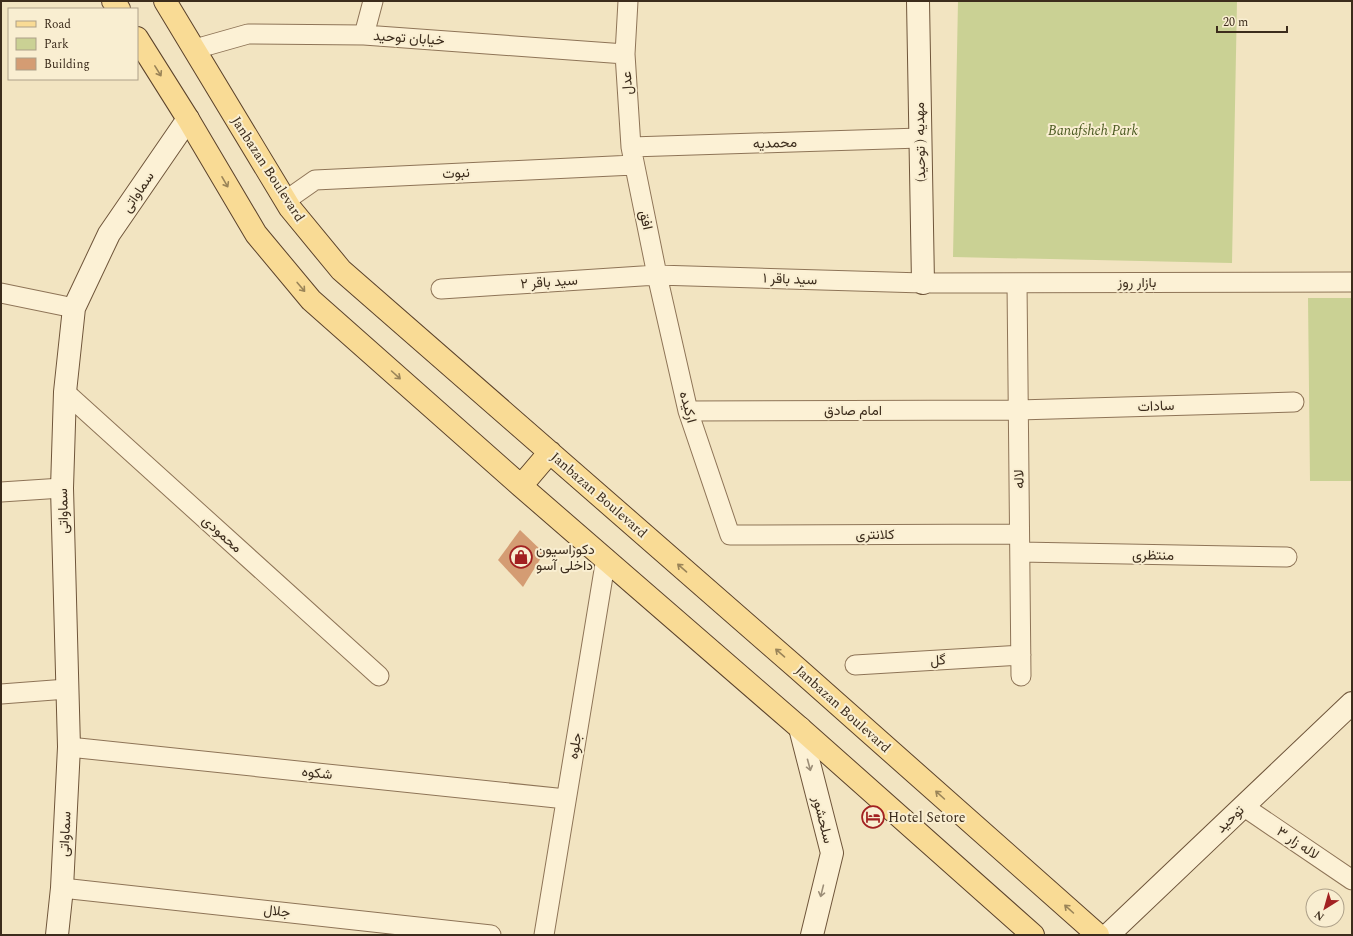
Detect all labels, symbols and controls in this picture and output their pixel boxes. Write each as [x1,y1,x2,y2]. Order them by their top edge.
legend [8,8,138,80]
scale bar [1217,8,1287,34]
text: 20 m [1223,13,1248,32]
text: Road [44,15,71,34]
street label: خیابان توحید [373,25,445,51]
text: Park [44,35,69,54]
text: Building [44,55,90,74]
one-way arrow [154,65,162,76]
street label: عدل [616,70,638,96]
street label: مهدیه ( توحید) [909,102,931,182]
street label: Janbazan Boulevard [226,112,310,226]
park label: Banafsheh Park [1048,120,1138,141]
street label: محمدیه [753,132,797,154]
street label: نبوت [442,162,470,184]
street label: سماواتی [117,167,159,217]
one-way arrow [222,176,230,188]
street label: افق [634,208,658,232]
street label: سید باقر ۱ [763,268,817,290]
street label: سید باقر ۲ [520,270,578,294]
street label: بازار روز [1117,272,1156,293]
one-way arrow [296,282,305,293]
one-way arrow [391,371,401,380]
street label: ارکیده [674,389,702,425]
street label: سادات [1137,395,1175,417]
street label: امام صادق [824,400,882,421]
street label: Janbazan Boulevard [546,447,652,543]
street label: لاله [1008,469,1030,489]
street label: سماواتی [52,488,74,534]
street label: محمودی [197,510,247,558]
street label: کلانتری [856,524,894,545]
place label: دکوراسیون داخلی آسو [536,539,595,576]
shop icon: دکوراسیون داخلی آسو [508,544,534,570]
street label: منتظری [1132,544,1174,566]
one-way arrow [676,563,687,572]
one-way arrow [774,649,785,658]
street label: گل [930,649,946,671]
street label: Janbazan Boulevard [791,660,896,758]
street label: جلوه [563,731,587,761]
one-way arrow [806,759,814,772]
street label: شکوه [301,761,333,785]
one-way arrow [935,790,945,800]
street label: سلحشور [807,793,839,846]
street label: توحید [1211,800,1249,838]
hotel icon: Hotel Setore [860,804,886,830]
place label: Hotel Setore [888,807,966,828]
street label: سماواتی [53,811,77,857]
street label: لاله زار ۳ [1272,821,1324,865]
one-way arrow [818,885,826,898]
north arrow [1305,888,1345,928]
street label: جلال [263,899,291,923]
one-way arrow [1063,905,1074,914]
text: N [1311,906,1328,925]

